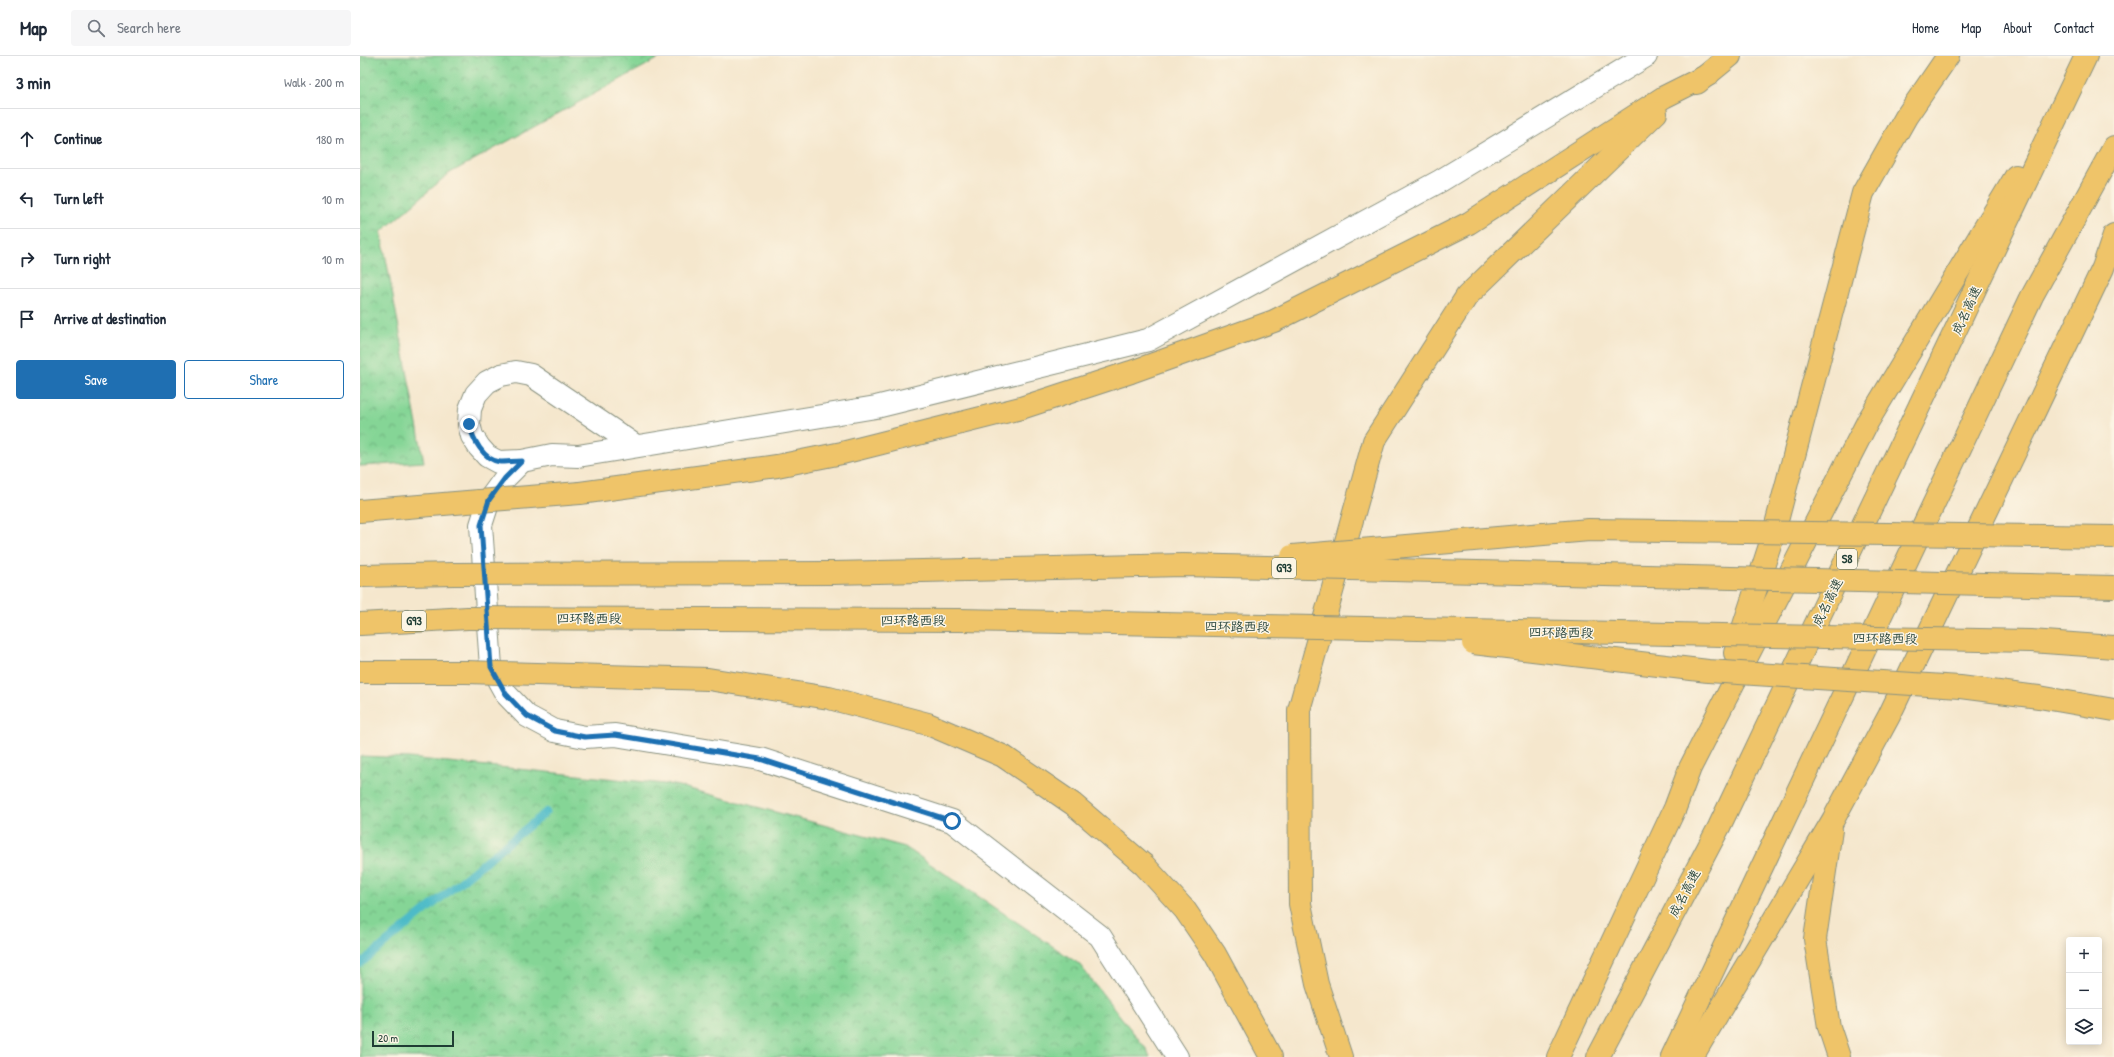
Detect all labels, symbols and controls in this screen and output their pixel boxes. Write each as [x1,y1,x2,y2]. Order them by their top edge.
search box [71,10,351,46]
text: Map [20,15,47,41]
icon: search [85,17,107,39]
text: Search here [117,17,181,38]
text: Home [1912,18,1939,37]
text: Map [1961,18,1981,37]
text: About [2003,18,2032,37]
text: Contact [2054,18,2094,37]
text: 3 min [16,71,51,94]
text: Walk · 200 m [284,73,344,91]
icon: ahead [16,128,38,150]
text: Continue [54,128,102,149]
text: 180 m [316,130,344,148]
icon: left [16,188,38,210]
text: Turn left [54,188,104,209]
text: 10 m [322,190,344,208]
icon: right [16,248,38,270]
text: Turn right [54,248,110,269]
text: 10 m [322,250,344,268]
street label: 成名高速 [1947,283,1985,337]
icon: arrive [16,308,38,330]
text: Arrive at destination [54,308,166,329]
button: Save [16,360,176,399]
button: Share [184,360,344,399]
route end [460,415,478,433]
road number: S8 [1837,549,1857,569]
road number: G93 [1272,558,1296,578]
street label: 成名高速 [1808,575,1846,629]
street label: 四环路西段 [556,609,622,627]
road number: G93 [402,611,426,631]
street label: 四环路西段 [880,611,946,629]
street label: 四环路西段 [1204,616,1270,636]
street label: 四环路西段 [1528,622,1594,642]
street label: 四环路西段 [1852,628,1918,648]
route start [943,812,961,830]
street label: 成名高速 [1664,866,1704,920]
map controls [2066,937,2102,1045]
button: + [2066,937,2102,973]
button: − [2066,973,2102,1009]
button: layers [2066,1009,2102,1045]
scale bar [372,1029,454,1048]
text: 20 m [378,1031,398,1045]

